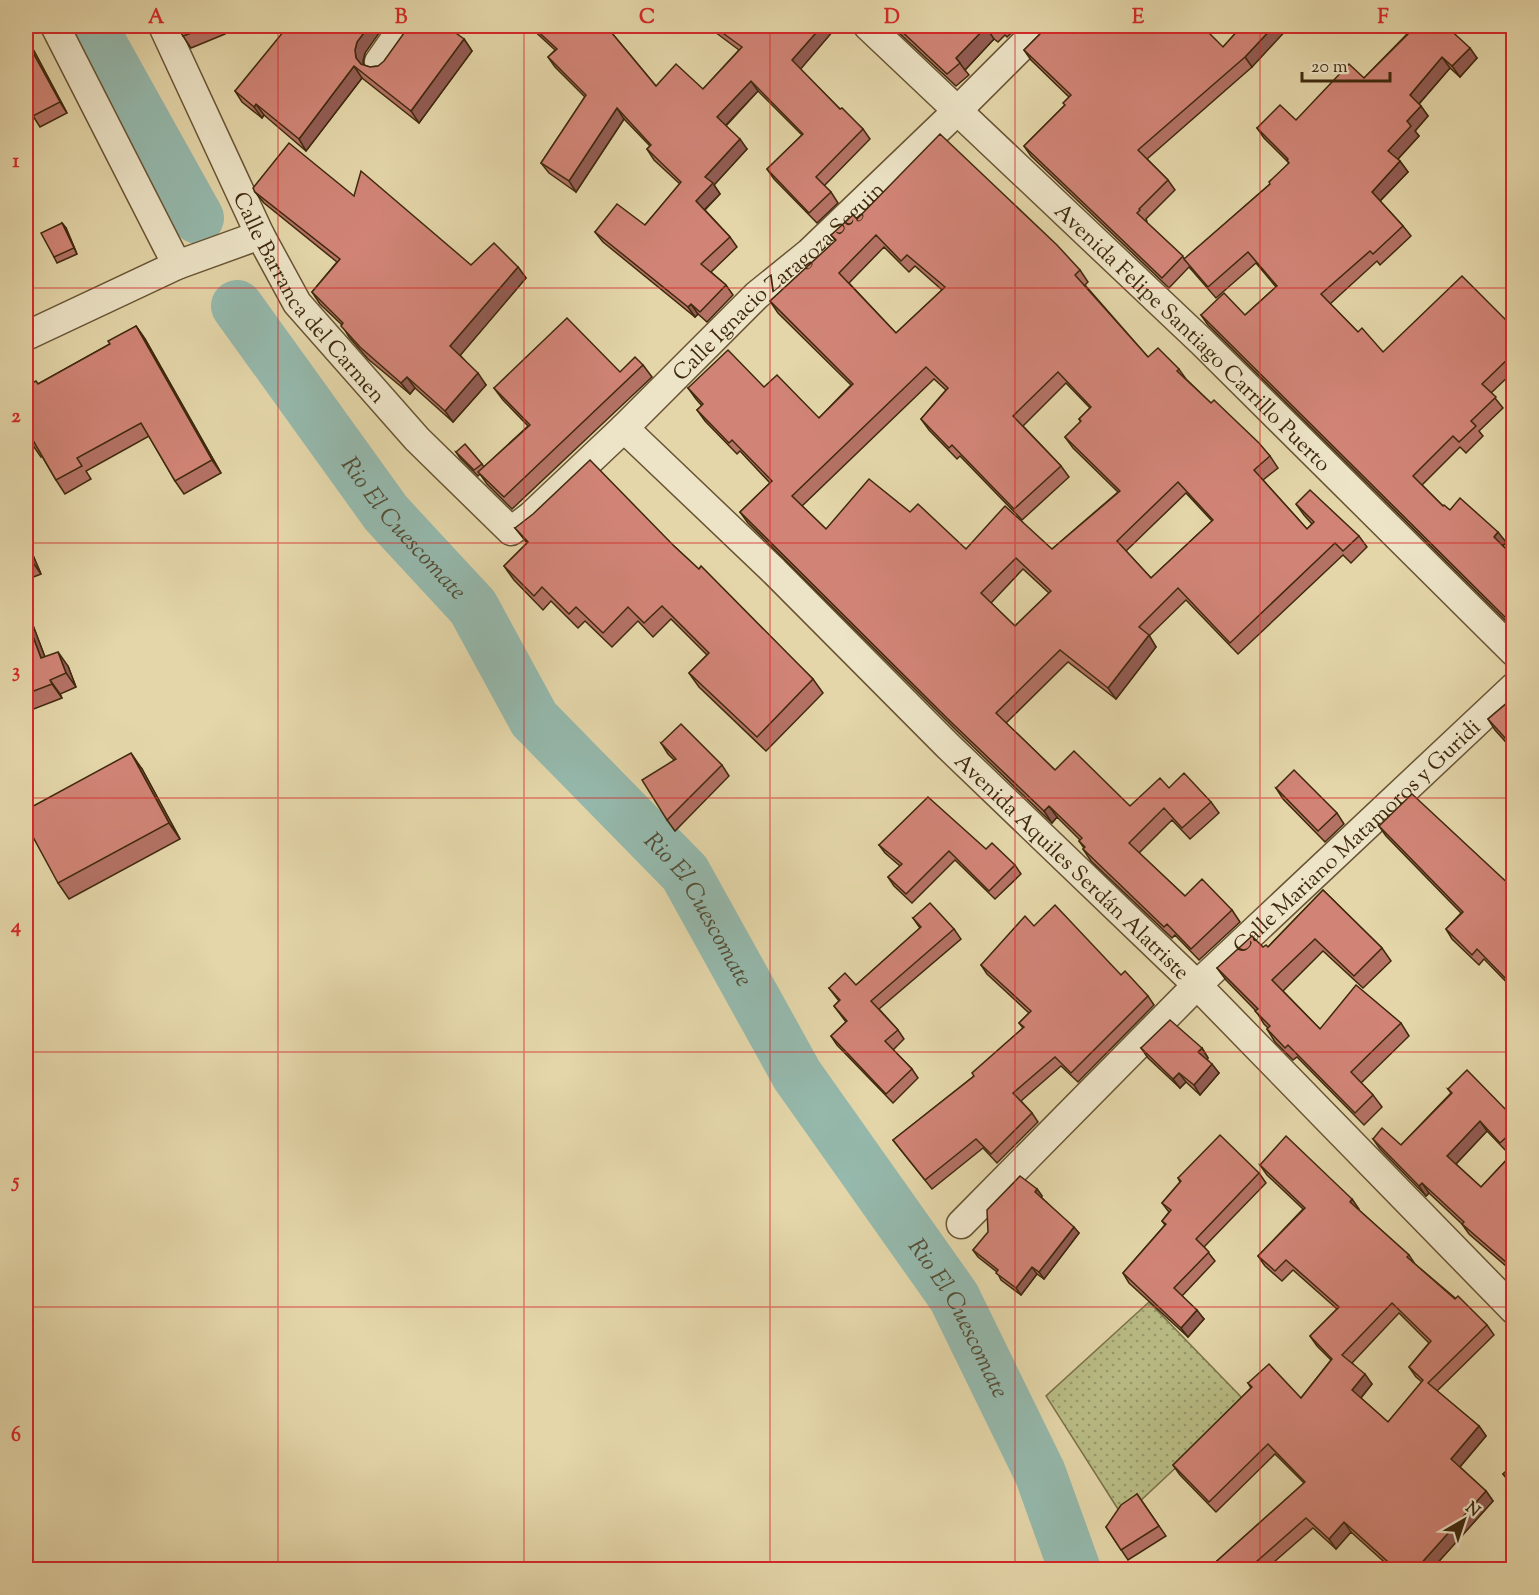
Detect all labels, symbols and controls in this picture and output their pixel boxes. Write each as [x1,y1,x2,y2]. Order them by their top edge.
text: A [148,4,165,33]
text: B [395,4,408,33]
text: C [639,4,655,33]
text: D [884,4,900,33]
text: E [1132,4,1145,33]
text: F [1377,4,1389,33]
scale bar [1302,45,1390,83]
text: 20 m [1311,55,1348,81]
text: 1 [13,148,20,177]
street label: Calle Ignacio Zaragoza Seguin [666,175,893,390]
street label: Calle Barranca del Carmen [223,187,392,412]
street label: Avenida Felipe Santiago Carrillo Puerto [1046,197,1337,481]
text: 2 [11,403,21,432]
water label: Rio El Cuescomate [332,450,473,608]
text: 3 [12,658,20,687]
street label: Calle Mariano Matamoros y Guridi [1227,713,1489,962]
street label: Avenida Aquiles Serdán Alatriste [946,747,1196,989]
water label: Rio El Cuescomate [635,826,760,993]
text: 4 [10,913,21,942]
text: 5 [11,1168,20,1197]
water label: Rio El Cuescomate [899,1232,1016,1404]
text: 6 [11,1422,21,1451]
north arrow [1434,1490,1494,1550]
text: N [1460,1497,1484,1523]

